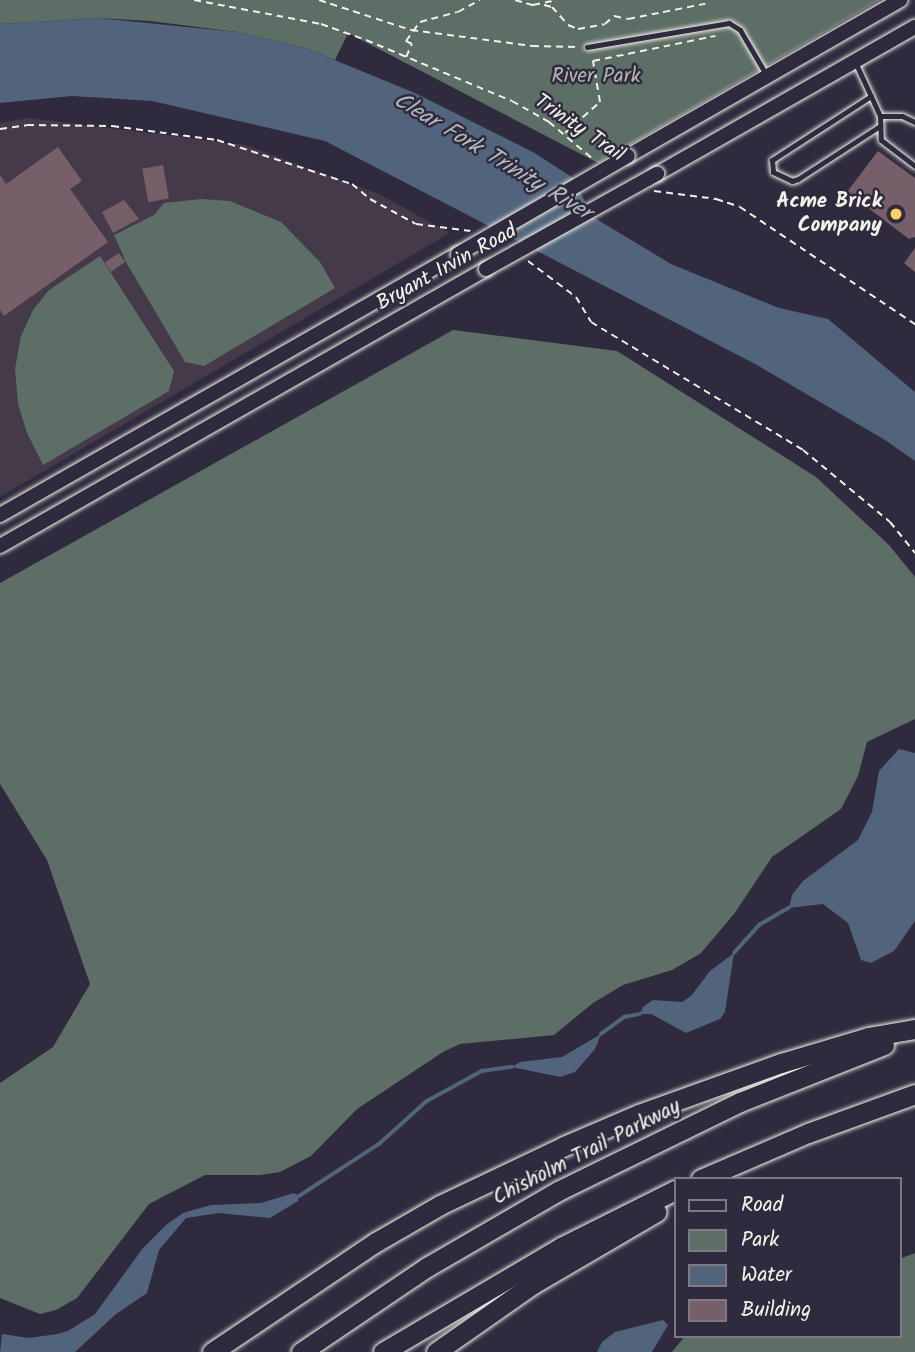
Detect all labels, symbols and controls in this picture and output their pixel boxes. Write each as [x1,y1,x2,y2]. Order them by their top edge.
park label: River Park [552,64,640,90]
water label: Clear Fork Trinity River [388,87,596,227]
street label: Trinity Trail [529,89,629,169]
place label: Acme Brick Company [776,189,882,239]
marker: Acme Brick Company [888,206,904,222]
street label: Bryant Irvin Road [372,219,522,317]
street label: Chisholm Trail Parkway [489,1095,685,1211]
legend [674,1177,901,1338]
text: Road [741,1189,783,1222]
text: Park [741,1224,779,1257]
text: Water [741,1259,792,1292]
text: Building [741,1294,811,1327]

